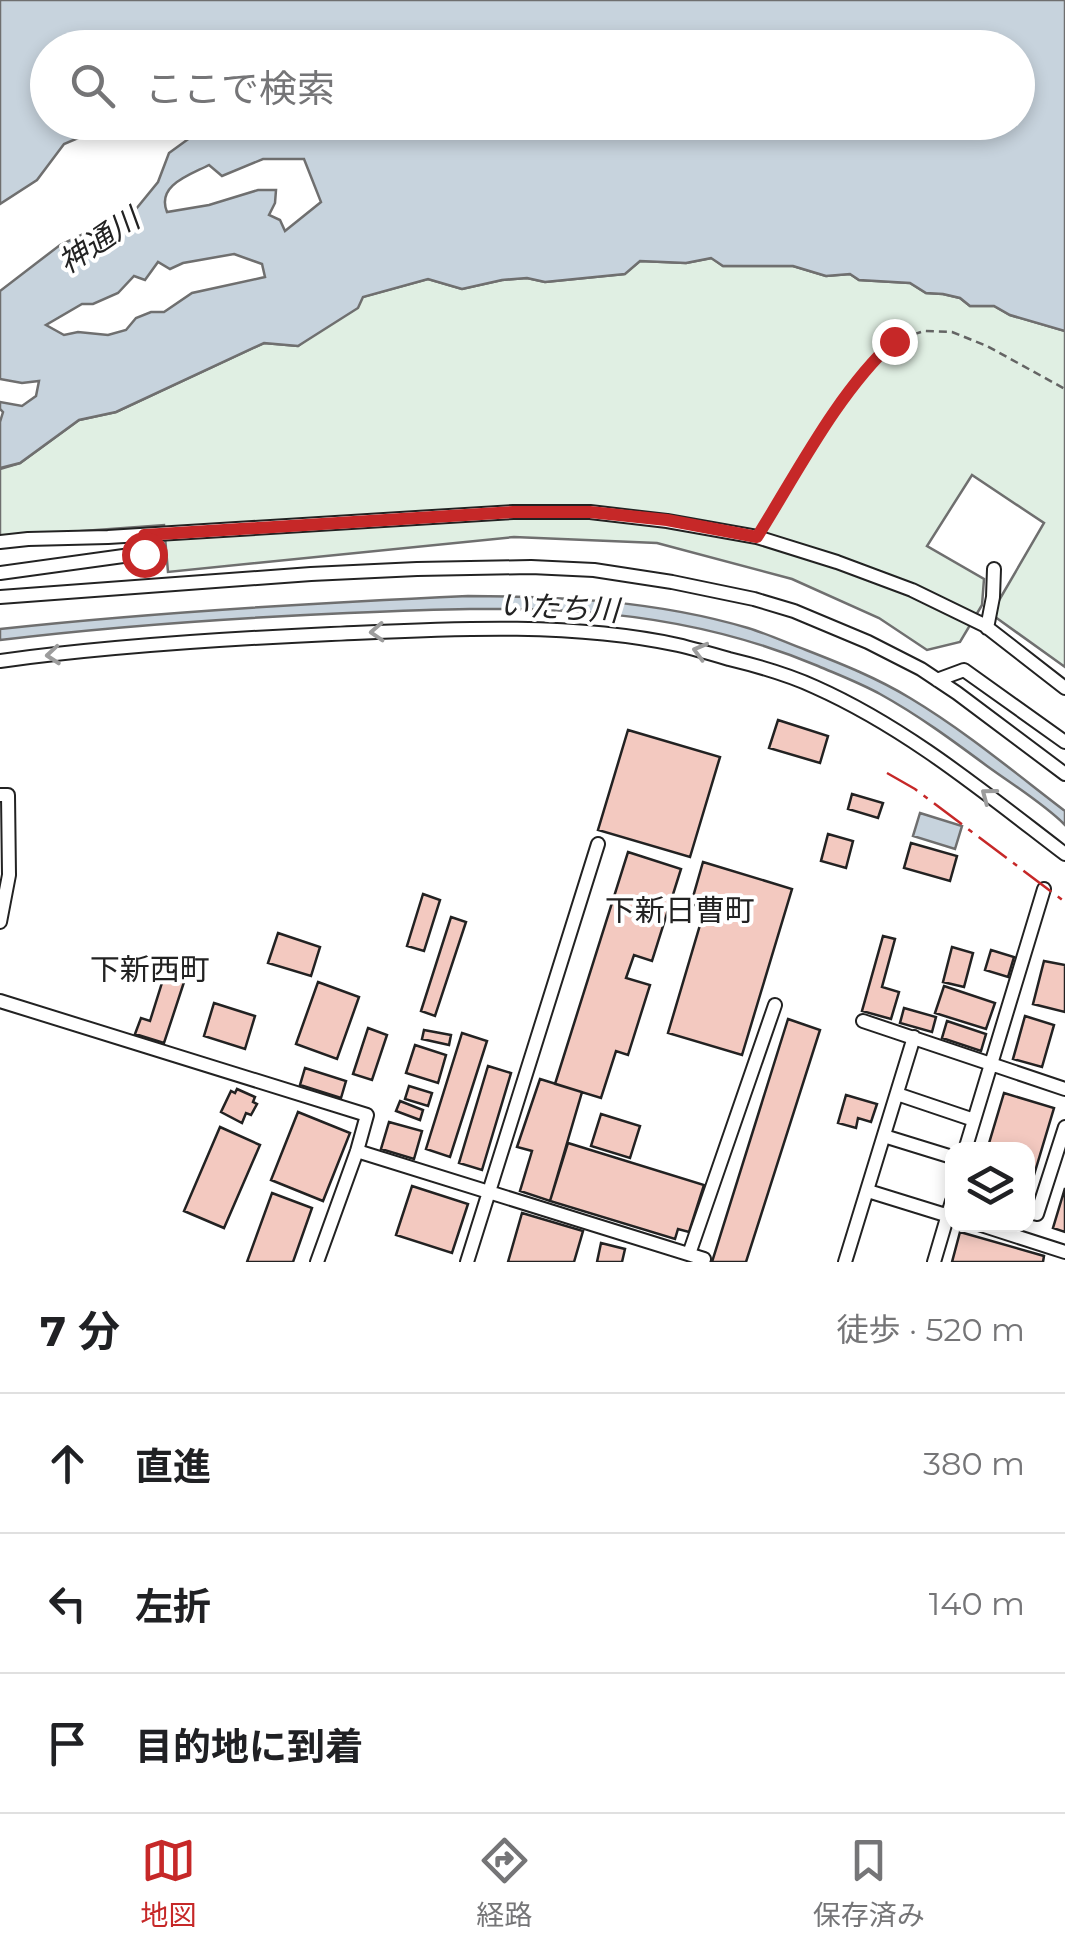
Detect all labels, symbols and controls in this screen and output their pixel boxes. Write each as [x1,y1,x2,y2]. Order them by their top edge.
search box [30,30,1035,140]
icon: search [65,58,120,113]
text: ここで検索 [145,65,335,112]
water label: 神通川 [51,198,149,281]
route end [872,319,918,365]
route start [122,532,168,578]
water label: いたち川 [498,586,623,629]
one-way arrow [368,621,384,642]
one-way arrow [692,642,709,663]
one-way arrow [44,644,60,666]
one-way arrow [981,789,999,807]
district label: 下新日曹町 [605,892,755,929]
district label: 下新西町 [90,951,210,988]
map controls [945,1142,1035,1232]
button: layers [945,1142,1035,1232]
text: 7 分 [40,1305,120,1357]
text: 徒歩 · 520 m [837,1310,1025,1349]
icon: ahead [40,1436,95,1491]
text: 直進 [135,1443,211,1490]
text: 380 m [923,1444,1025,1483]
icon: left [40,1576,95,1631]
text: 左折 [135,1583,211,1630]
text: 140 m [929,1584,1025,1623]
icon: arrive [40,1716,95,1771]
text: 目的地に到着 [135,1723,363,1770]
tab: 地図 [140,1833,196,1933]
tab: 経路 [476,1833,533,1933]
tab: 保存済み [813,1833,925,1933]

